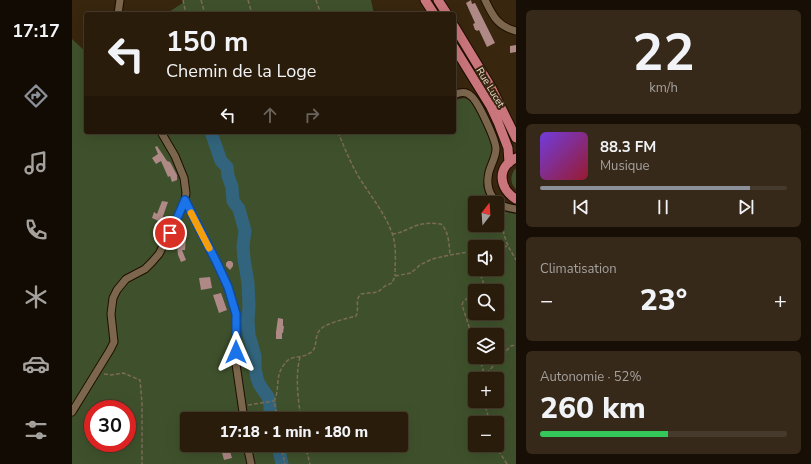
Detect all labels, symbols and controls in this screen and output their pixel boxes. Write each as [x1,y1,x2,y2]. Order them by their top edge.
text: 22 [632,17,695,88]
text: 17:17 [12,19,60,43]
text: 150 m [166,23,249,61]
icon: left [100,28,152,80]
text: Chemin de la Loge [166,59,316,83]
street label: Rue Lucet [473,65,508,111]
text: km/h [649,79,678,97]
icon: directions [22,82,50,110]
icon: left [217,104,239,126]
icon: ahead [259,104,281,126]
icon: right [301,104,323,126]
text: 88.3 FM [600,137,656,157]
icon: music [22,149,50,177]
text: Musique [600,157,649,175]
north arrow [468,196,504,232]
map controls [468,196,504,452]
icon: previous [570,196,592,218]
icon: pause [652,196,674,218]
icon: next [735,196,757,218]
icon: phone [22,216,50,244]
pin [153,216,187,250]
icon: arrive [159,222,181,244]
button: sound [468,240,504,276]
text: Climatisation [540,260,617,278]
text: 23° [640,280,687,321]
icon: climate [22,283,50,311]
button: search [468,284,504,320]
text: − [540,286,553,316]
text: + [774,286,787,316]
button: layers [468,328,504,364]
position arrow [215,331,257,373]
icon: car [22,350,50,378]
text: Autonomie · 52% [540,368,642,386]
button: + [468,372,504,408]
text: 260 km [540,388,646,429]
speed limit sign: 30 [84,400,136,452]
icon: filters [22,416,50,444]
button: − [468,416,504,452]
text: 17:18 · 1 min · 180 m [220,422,368,442]

